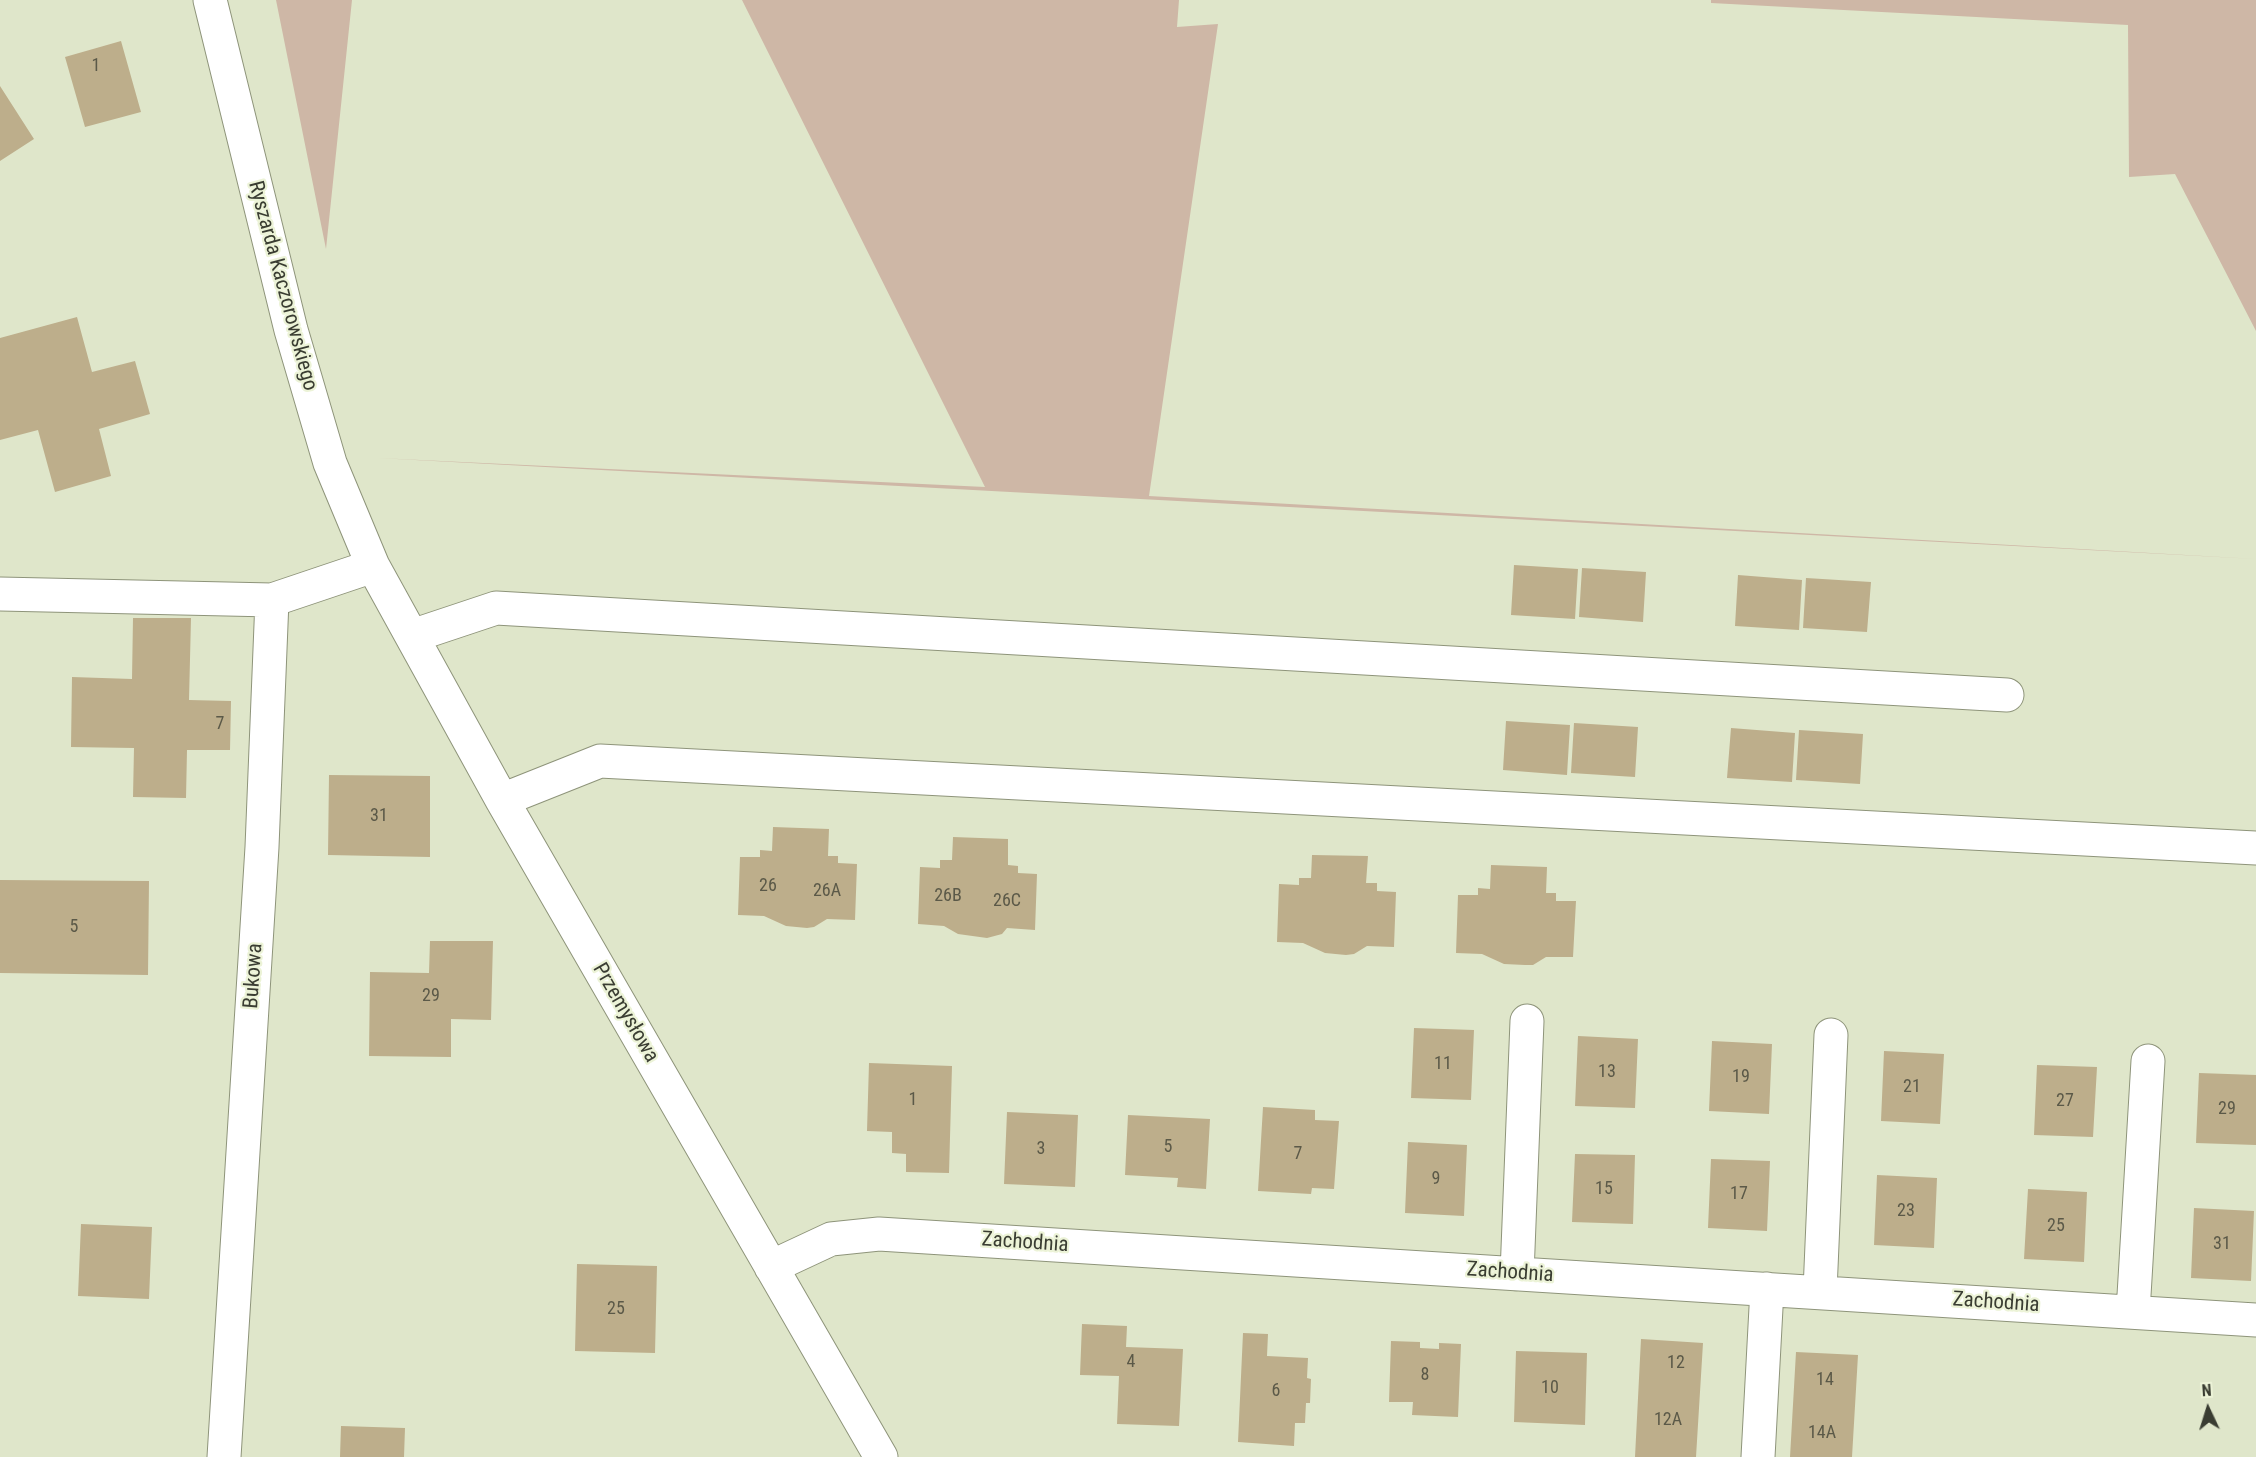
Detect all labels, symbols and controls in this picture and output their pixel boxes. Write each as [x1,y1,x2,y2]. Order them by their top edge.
house number: 1 [92,55,100,77]
street label: Ryszarda Kaczorowskiego [242,178,322,394]
house number: 7 [216,713,224,735]
house number: 31 [370,805,388,827]
house number: 26 [759,875,777,897]
house number: 26A [813,880,841,902]
house number: 26B [934,885,962,907]
house number: 26C [993,890,1021,912]
house number: 5 [70,916,78,938]
street label: Bukowa [239,943,269,1009]
street label: Przemysłowa [586,959,664,1067]
house number: 29 [422,985,440,1007]
house number: 11 [1434,1053,1452,1075]
house number: 13 [1598,1061,1616,1083]
house number: 19 [1732,1066,1750,1088]
house number: 21 [1903,1076,1921,1098]
house number: 1 [909,1089,917,1111]
house number: 27 [2056,1090,2074,1112]
house number: 29 [2218,1098,2236,1120]
house number: 5 [1164,1136,1172,1158]
house number: 3 [1037,1138,1045,1160]
house number: 7 [1294,1143,1302,1165]
house number: 9 [1432,1168,1440,1190]
house number: 15 [1595,1178,1613,1200]
house number: 17 [1730,1183,1748,1205]
house number: 23 [1897,1200,1915,1222]
house number: 25 [2047,1215,2065,1237]
street label: Zachodnia [981,1227,1069,1259]
house number: 31 [2213,1233,2231,1255]
street label: Zachodnia [1466,1257,1554,1289]
street label: Zachodnia [1952,1287,2040,1319]
house number: 25 [607,1298,625,1320]
house number: 4 [1127,1351,1135,1373]
house number: 12 [1667,1352,1685,1374]
house number: 8 [1421,1364,1429,1386]
house number: 14 [1816,1369,1834,1391]
house number: 10 [1541,1377,1559,1399]
north arrow [2178,1379,2238,1439]
house number: 6 [1272,1380,1280,1402]
text: N [2201,1381,2212,1400]
house number: 12A [1654,1409,1682,1431]
house number: 14A [1808,1422,1836,1444]

